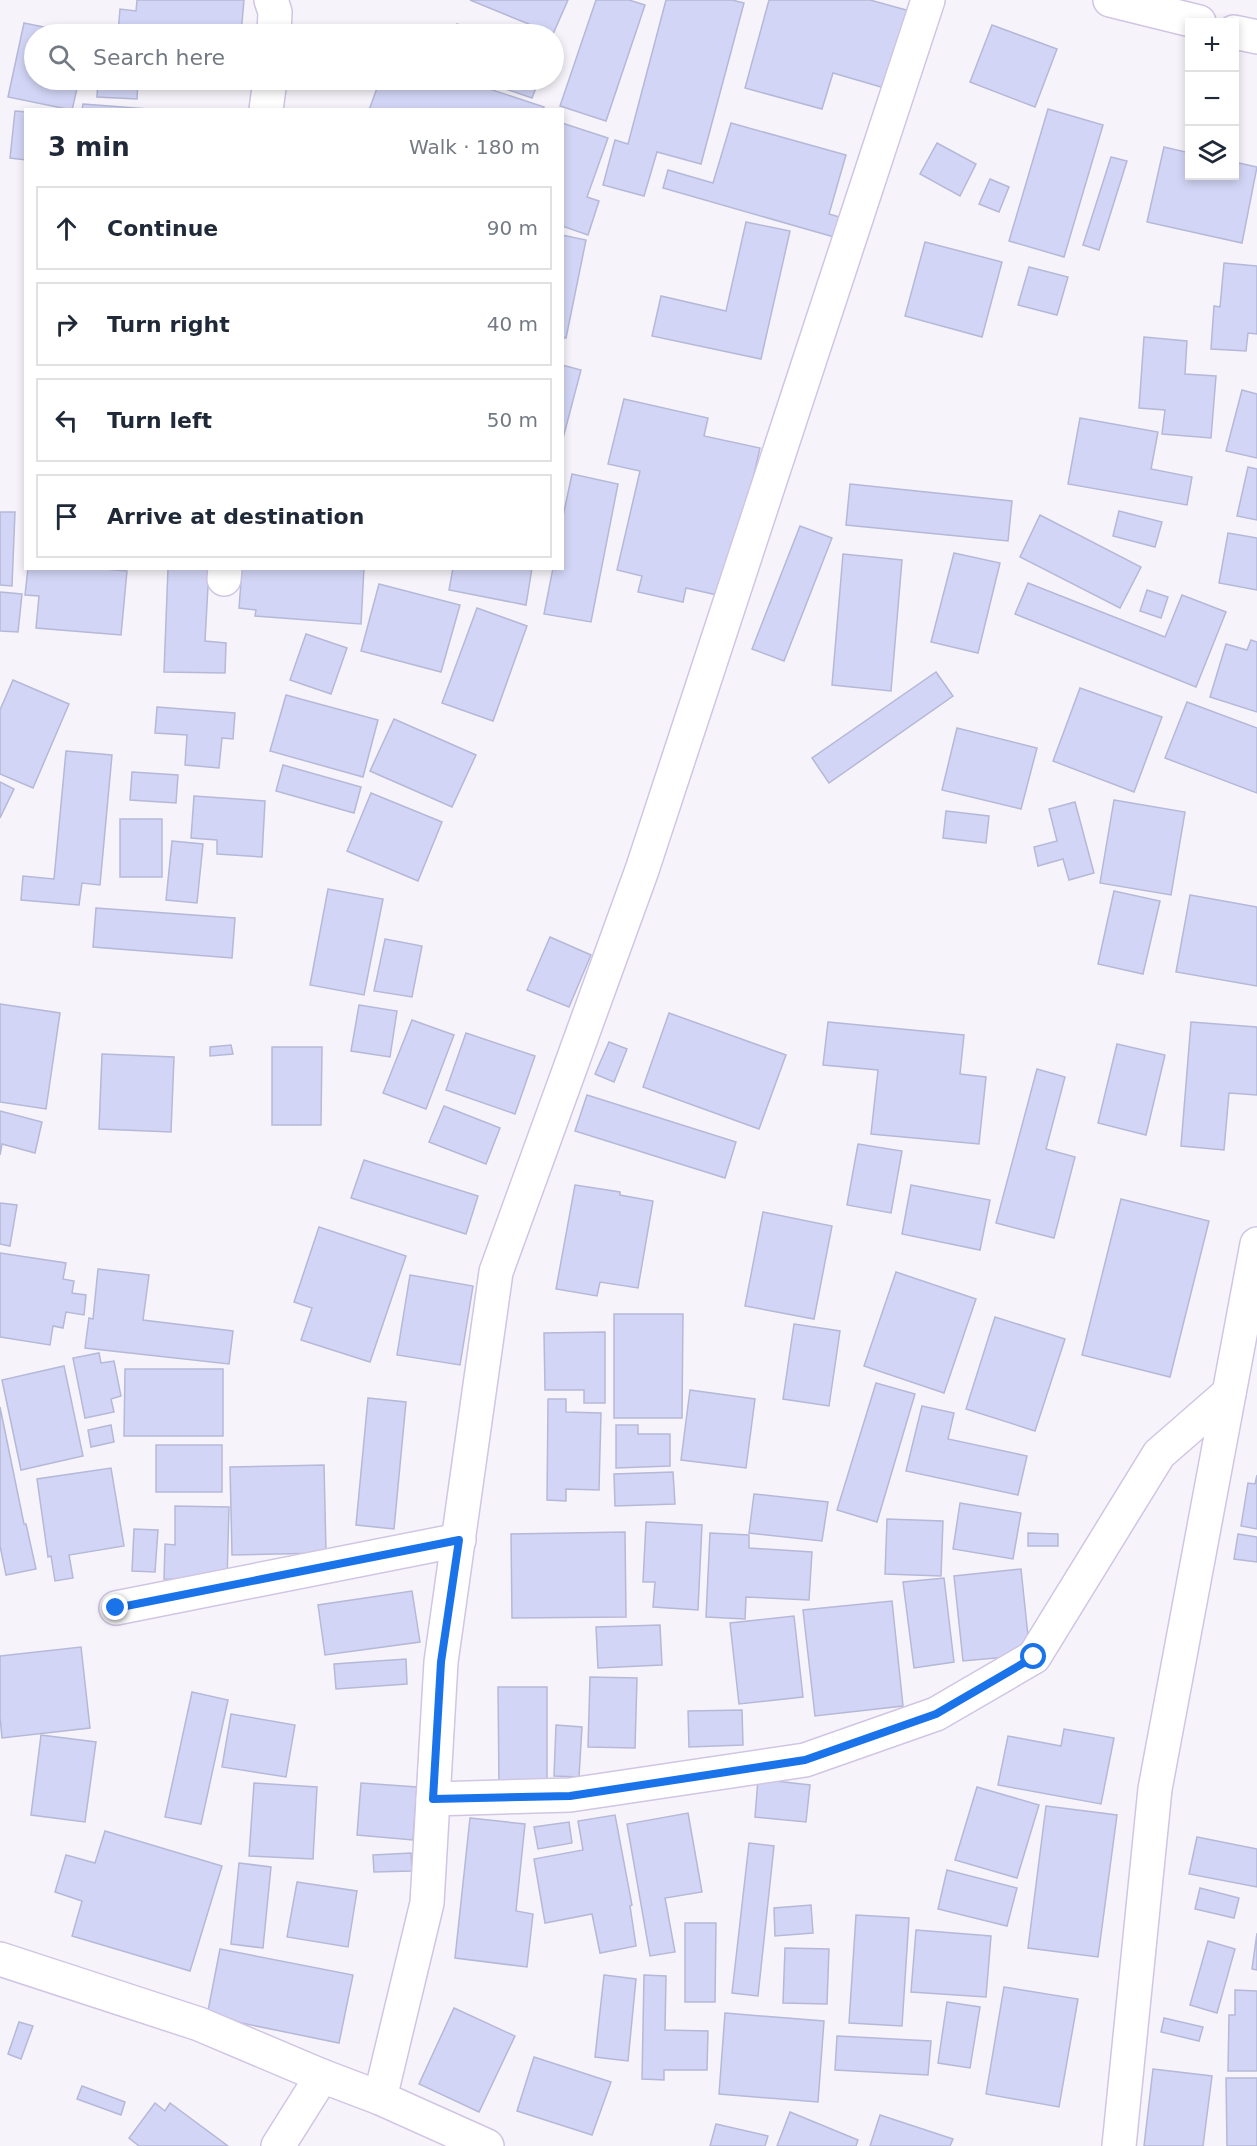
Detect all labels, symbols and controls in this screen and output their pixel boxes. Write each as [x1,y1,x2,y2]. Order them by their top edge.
map controls [1185,18,1239,180]
button: + [1185,18,1239,72]
search box [24,24,564,90]
icon: search [45,41,78,74]
text: Search here [93,45,225,70]
button: − [1185,72,1239,126]
button: layers [1185,126,1239,180]
text: 3 min [48,132,130,162]
text: Walk · 180 m [409,135,540,159]
icon: ahead [50,212,83,245]
text: Continue [107,216,218,241]
text: 90 m [487,216,538,240]
icon: right [50,308,83,341]
text: Turn right [107,312,230,337]
text: 40 m [487,312,538,336]
icon: left [50,404,83,437]
text: Turn left [107,408,212,433]
text: 50 m [487,408,538,432]
icon: arrive [50,500,83,533]
text: Arrive at destination [107,504,364,529]
route end [102,1594,128,1620]
route start [1020,1643,1046,1669]

